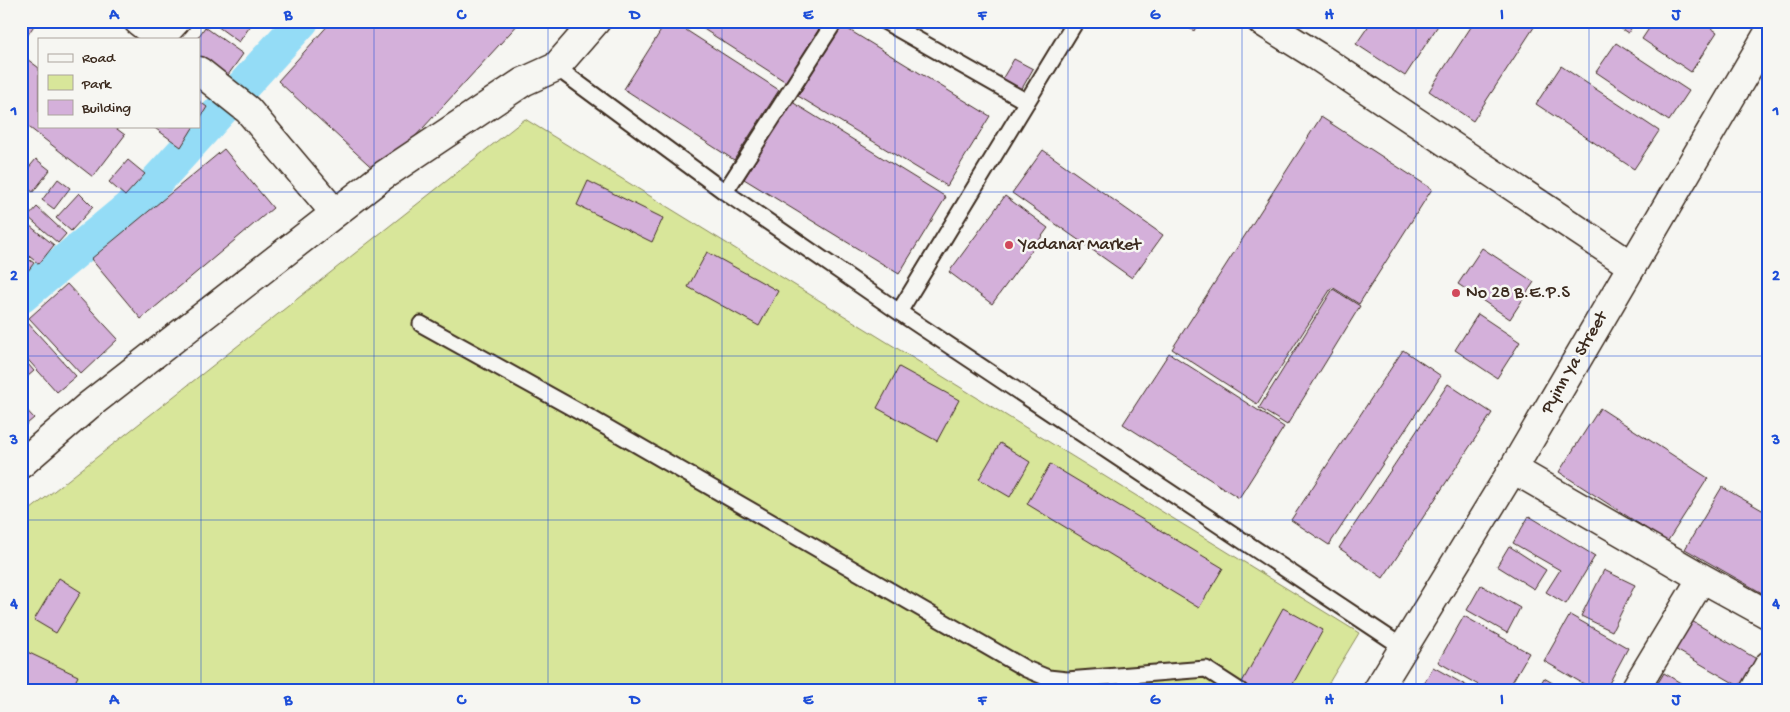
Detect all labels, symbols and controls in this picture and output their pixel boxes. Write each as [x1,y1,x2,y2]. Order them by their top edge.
text: A [108,7,120,26]
text: B [283,7,293,26]
text: C [456,7,467,26]
text: D [628,7,641,26]
text: E [803,7,814,26]
text: F [977,7,988,26]
text: G [1150,7,1161,26]
text: H [1324,7,1334,26]
text: I [1500,7,1504,26]
text: J [1671,7,1682,26]
legend [38,38,200,128]
text: Road [82,50,116,68]
text: Park [81,76,112,94]
text: Building [81,100,131,118]
text: 1 [10,103,17,122]
text: 1 [1772,103,1779,122]
place label: Yadanar Market [1017,235,1142,256]
marker: Yadanar Market [1003,239,1015,251]
text: 2 [10,268,18,287]
text: 2 [1772,268,1780,287]
place label: No 28 B.E.P.S [1466,283,1571,304]
marker: No 28 B.E.P.S [1450,287,1462,299]
street label: Pyinn Ya Street [1537,307,1614,419]
text: 3 [9,432,18,451]
text: 3 [1771,432,1780,451]
text: 4 [9,596,18,615]
text: 4 [1771,596,1780,615]
text: A [108,692,120,711]
text: B [283,692,293,711]
text: C [456,692,467,711]
text: D [628,692,641,711]
text: E [803,692,814,711]
text: F [977,692,988,711]
text: G [1150,692,1161,711]
text: H [1324,692,1334,711]
text: I [1500,692,1504,711]
text: J [1671,692,1682,711]

